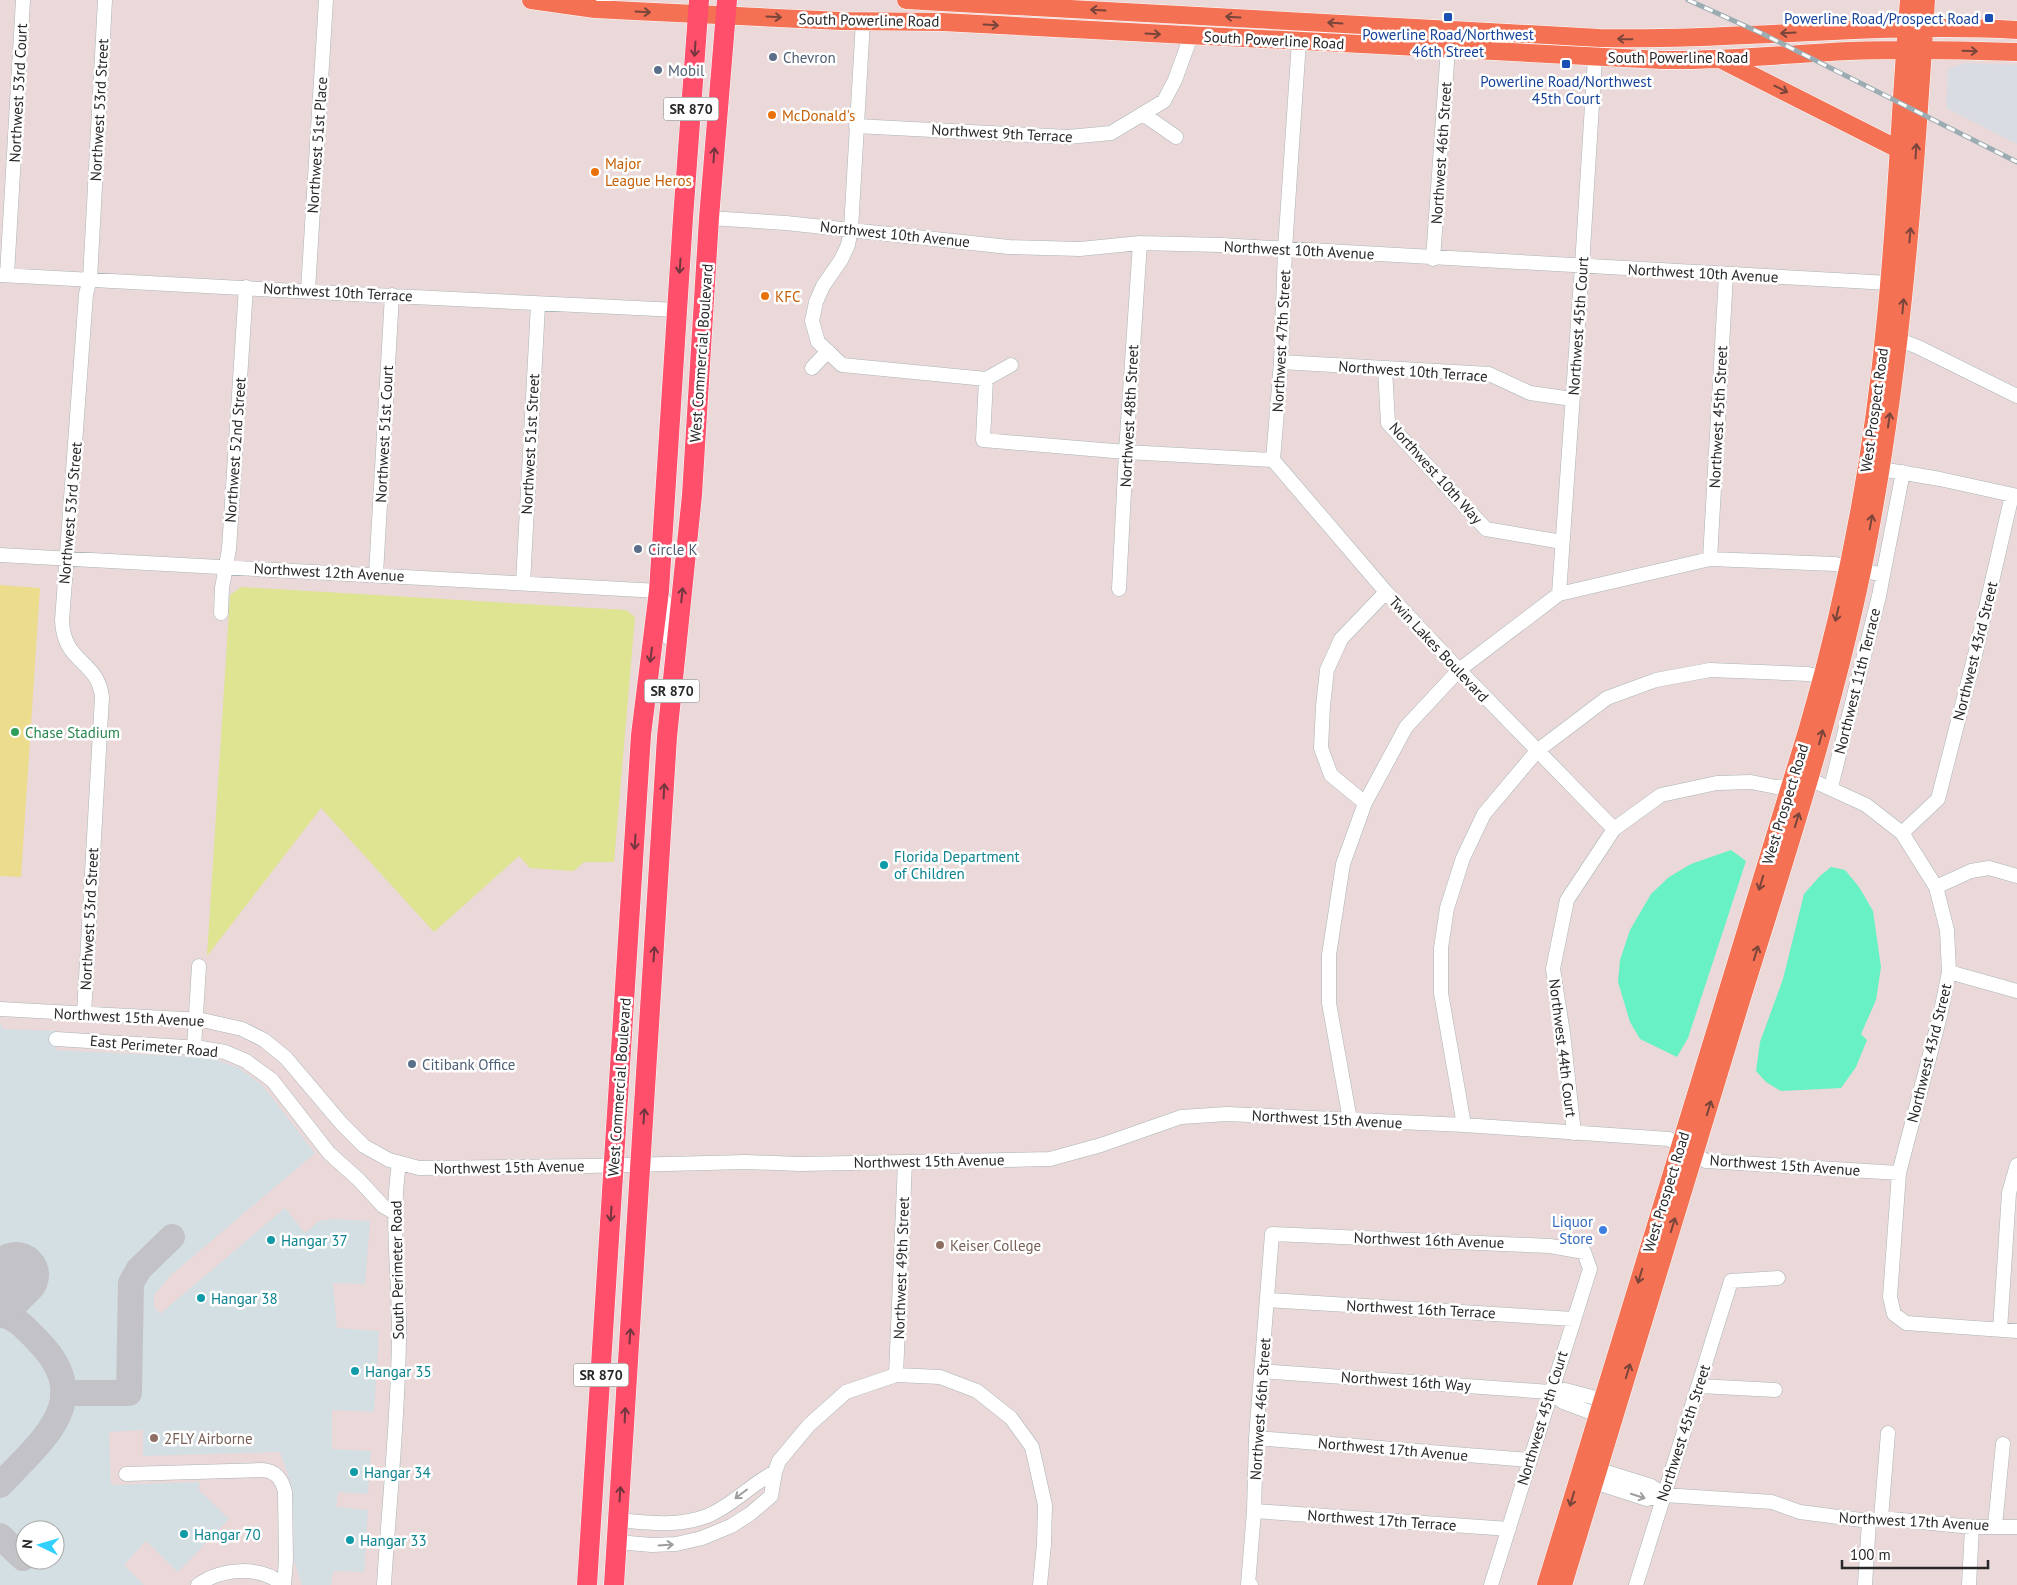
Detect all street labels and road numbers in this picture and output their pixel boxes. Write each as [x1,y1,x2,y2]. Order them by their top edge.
street label: South Powerline Road [799,9,939,31]
street label: Northwest 53rd Court [5,23,31,163]
street label: South Powerline Road [1203,27,1345,53]
street label: Northwest 53rd Street [86,38,112,182]
street label: South Powerline Road [1608,48,1748,67]
street label: Northwest 51st Place [303,76,331,214]
street label: Northwest 46th Street [1427,81,1455,225]
road number: SR 870 [664,98,718,120]
street label: Northwest 9th Terrace [931,120,1073,146]
street label: Northwest 10th Avenue [819,217,971,251]
street label: Northwest 10th Avenue [1223,237,1375,263]
street label: Northwest 45th Court [1564,256,1592,396]
street label: Northwest 10th Avenue [1627,260,1779,286]
street label: West Commercial Boulevard [685,263,717,443]
street label: Northwest 47th Street [1268,269,1294,413]
street label: Northwest 10th Terrace [263,279,413,305]
street label: Northwest 48th Street [1116,344,1142,488]
street label: Northwest 45th Street [1705,345,1731,489]
street label: West Prospect Road [1856,347,1892,473]
street label: Northwest 10th Terrace [1338,356,1488,386]
street label: Northwest 51st Court [371,365,397,503]
street label: Northwest 51st Street [517,373,543,515]
street label: Northwest 52nd Street [220,377,250,523]
street label: Northwest 10th Way [1385,418,1487,528]
street label: Northwest 53rd Street [54,441,86,585]
street label: Northwest 12th Avenue [253,559,405,585]
street label: Northwest 43rd Street [1949,579,2001,723]
street label: Twin Lakes Boulevard [1385,592,1493,706]
street label: Northwest 11th Terrace [1830,606,1884,756]
road number: SR 870 [644,679,700,702]
street label: West Prospect Road [1758,741,1812,867]
street label: Northwest 53rd Street [76,847,102,991]
street label: Northwest 44th Court [1545,978,1581,1118]
street label: Northwest 43rd Street [1903,981,1955,1125]
street label: West Commercial Boulevard [603,997,635,1177]
street label: Northwest 15th Avenue [53,1004,205,1030]
street label: East Perimeter Road [89,1031,219,1061]
street label: Northwest 15th Avenue [1251,1106,1403,1132]
street label: West Prospect Road [1639,1129,1693,1255]
street label: Northwest 15th Avenue [853,1150,1005,1172]
street label: Northwest 15th Avenue [1709,1150,1861,1180]
street label: Northwest 15th Avenue [433,1156,585,1178]
street label: Northwest 49th Street [889,1196,913,1340]
street label: South Perimeter Road [386,1200,408,1340]
street label: Northwest 16th Avenue [1353,1228,1505,1252]
street label: Northwest 16th Terrace [1346,1296,1496,1322]
street label: Northwest 46th Street [1246,1337,1274,1481]
street label: Northwest 45th Court [1513,1349,1571,1487]
street label: Northwest 45th Street [1652,1362,1714,1504]
road number: SR 870 [574,1364,628,1386]
street label: Northwest 16th Way [1340,1367,1472,1395]
street label: Northwest 17th Avenue [1317,1433,1469,1465]
street label: Northwest 17th Terrace [1307,1505,1457,1535]
street label: Northwest 17th Avenue [1838,1508,1990,1534]

